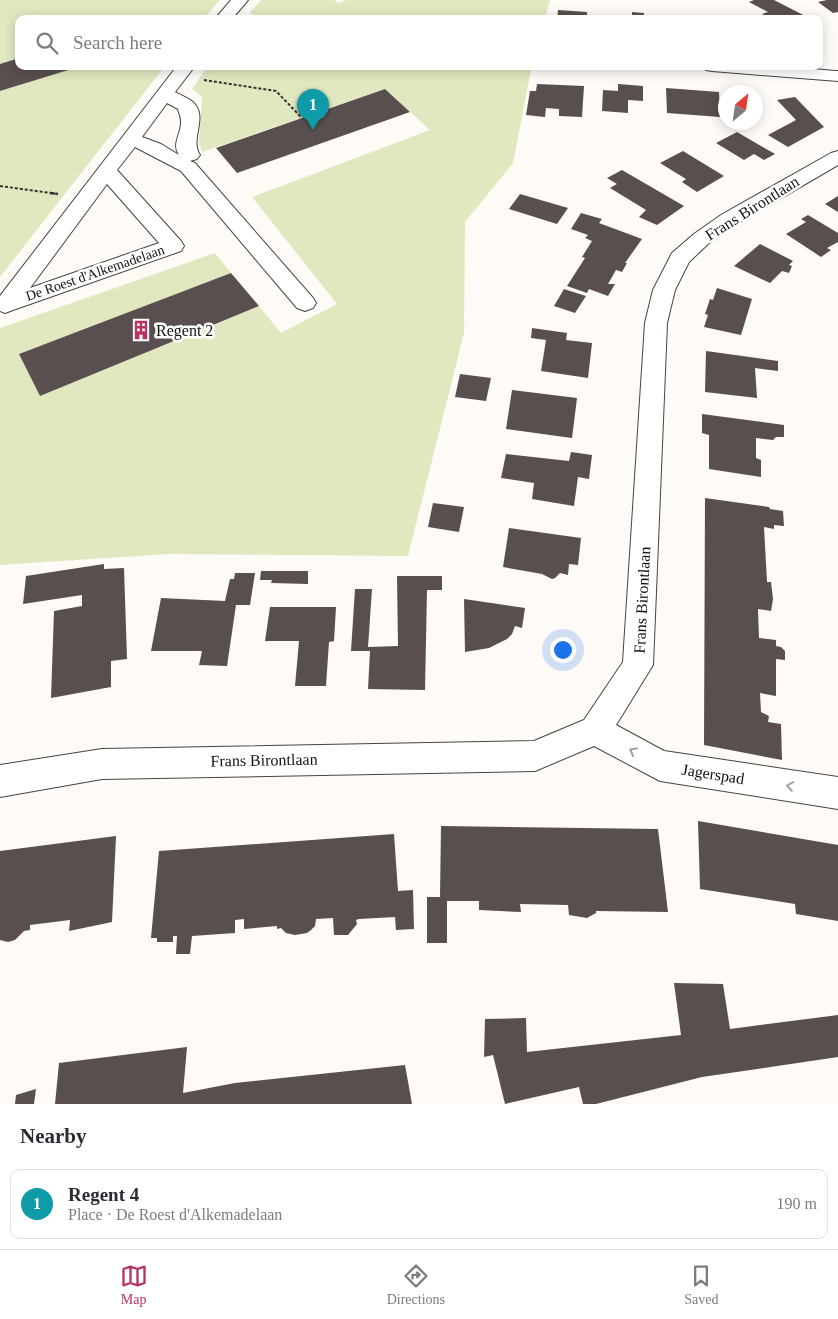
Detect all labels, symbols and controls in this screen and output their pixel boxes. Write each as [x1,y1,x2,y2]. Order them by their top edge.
search box [15,15,823,70]
icon: search [33,29,61,57]
text: Search here [73,32,162,53]
north arrow [718,85,763,130]
pin: 1 [297,89,329,130]
street label: Frans Birontlaan [702,172,802,244]
street label: De Roest d'Alkemadelaan [24,242,166,304]
building icon: Regent 2 [130,319,152,341]
place label: Regent 2 [156,322,213,340]
street label: Frans Birontlaan [631,546,653,654]
your location [550,637,576,663]
one-way arrow [629,747,638,757]
street label: Frans Birontlaan [210,751,318,769]
street label: Jagerspad [680,761,745,788]
one-way arrow [785,781,794,791]
text: Nearby [20,1124,87,1148]
text: Regent 4 [68,1184,139,1205]
text: 1 [33,1195,41,1212]
text: 190 m [777,1195,817,1212]
text: Place · De Roest d'Alkemadelaan [68,1206,282,1223]
tab: Map [120,1262,148,1308]
tab: Directions [387,1262,445,1308]
tab: Saved [684,1262,718,1308]

